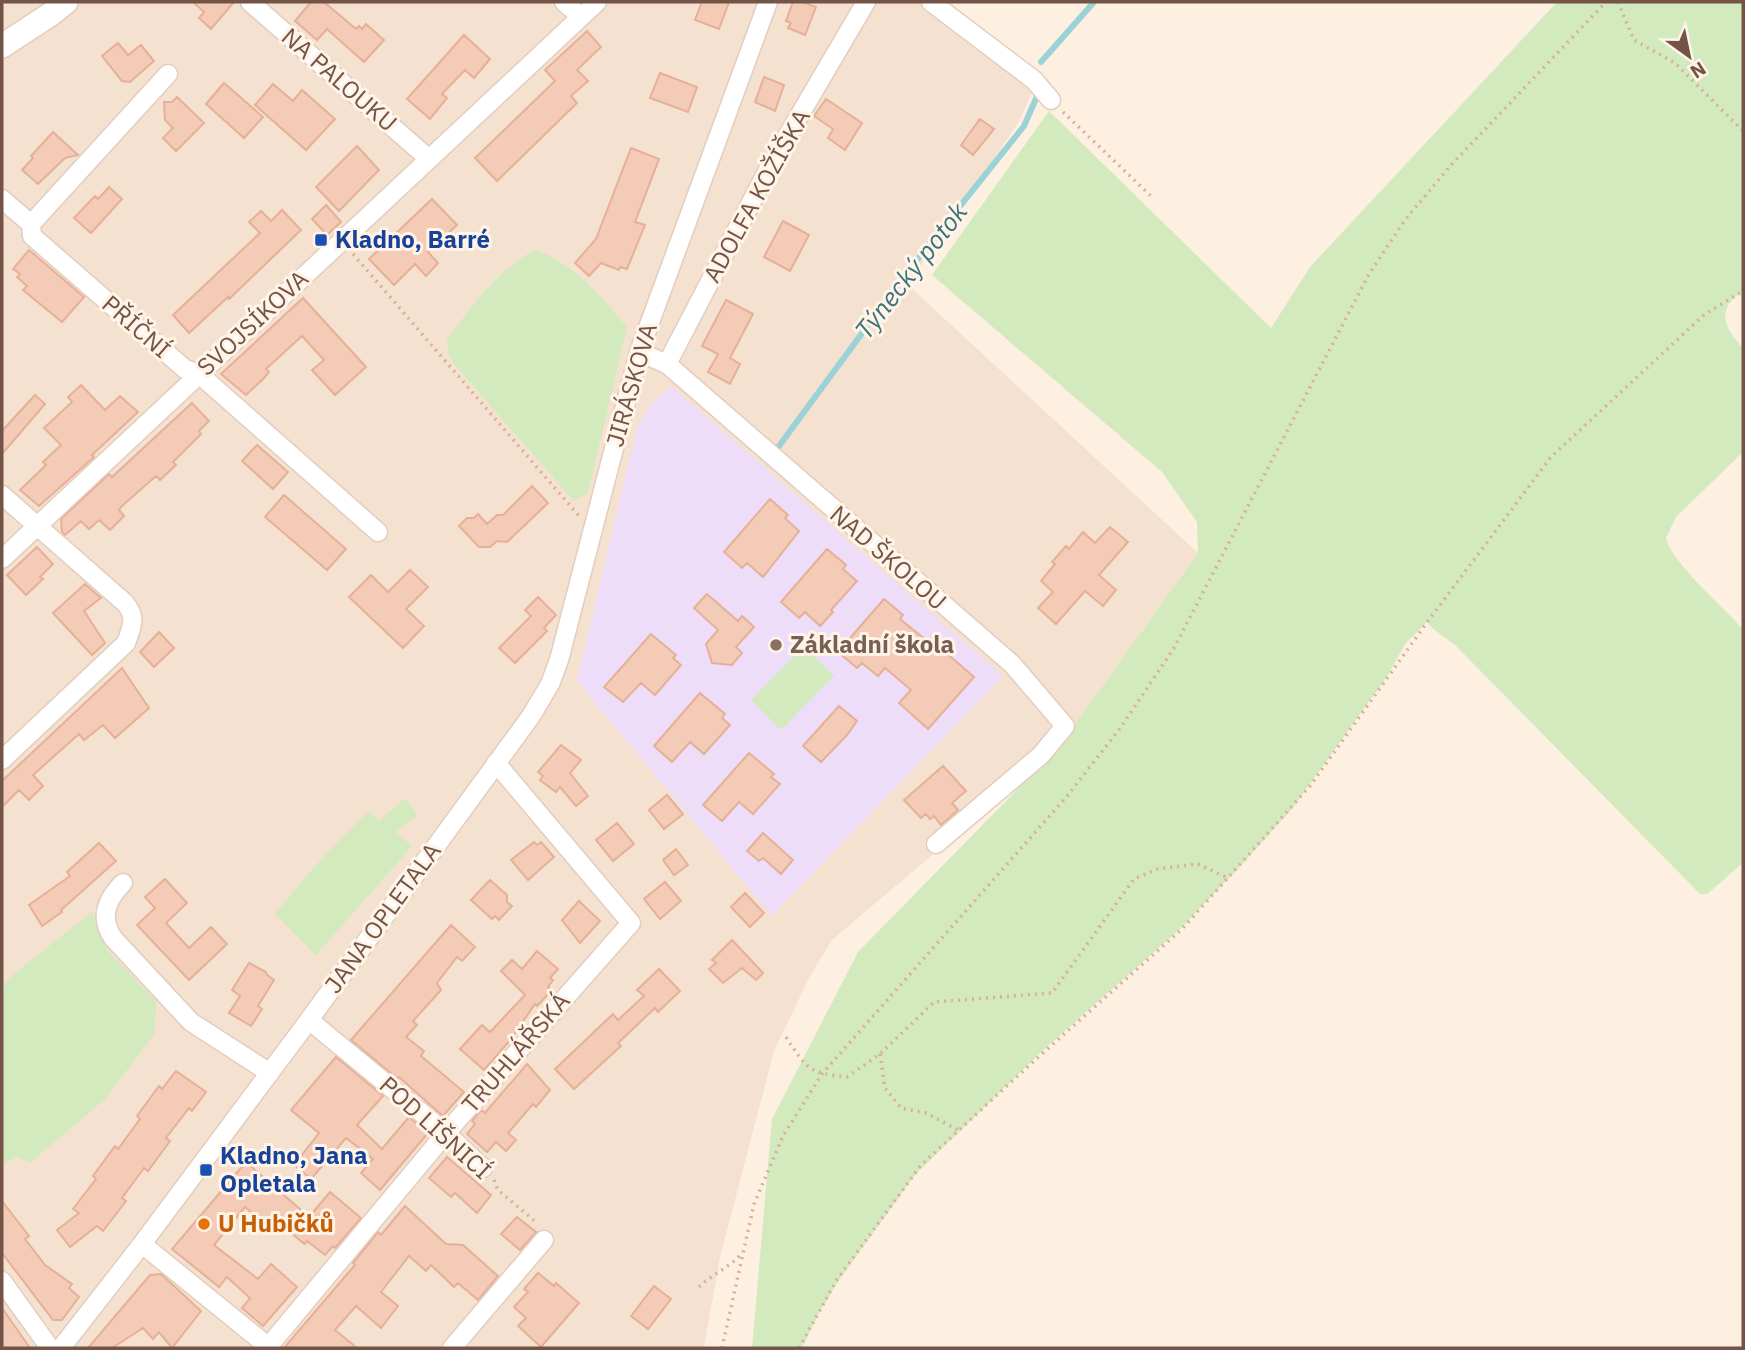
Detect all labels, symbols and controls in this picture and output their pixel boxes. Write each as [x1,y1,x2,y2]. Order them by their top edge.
street label: NA PALOUKU [275,20,404,138]
north arrow [1654,21,1724,91]
text: N [1686,56,1711,84]
street label: ADOLFA KOŽÍŠKA [695,103,817,288]
water label: Týnecký potok [846,195,974,345]
place label: Kladno, Barré [335,223,490,255]
marker: Kladno, Barré [313,232,329,248]
street label: SVOJSÍKOVA [190,262,315,382]
street label: PŘÍČNÍ [96,288,178,365]
street label: JIRÁSKOVA [598,319,664,450]
street label: NAD ŠKOLOU [824,498,954,617]
place label: Základní škola [790,628,954,660]
marker: Základní škola [768,637,784,653]
street label: JANA OPLETALA [317,836,448,999]
street label: TRUHLÁŘSKÁ [454,985,576,1119]
street label: POD LÍŠNICÍ [373,1069,498,1186]
place label: Kladno, Jana Opletala [220,1139,368,1199]
marker: Kladno, Jana Opletala [198,1162,214,1178]
place label: U Hubičků [218,1207,334,1239]
marker: U Hubičků [196,1216,212,1232]

